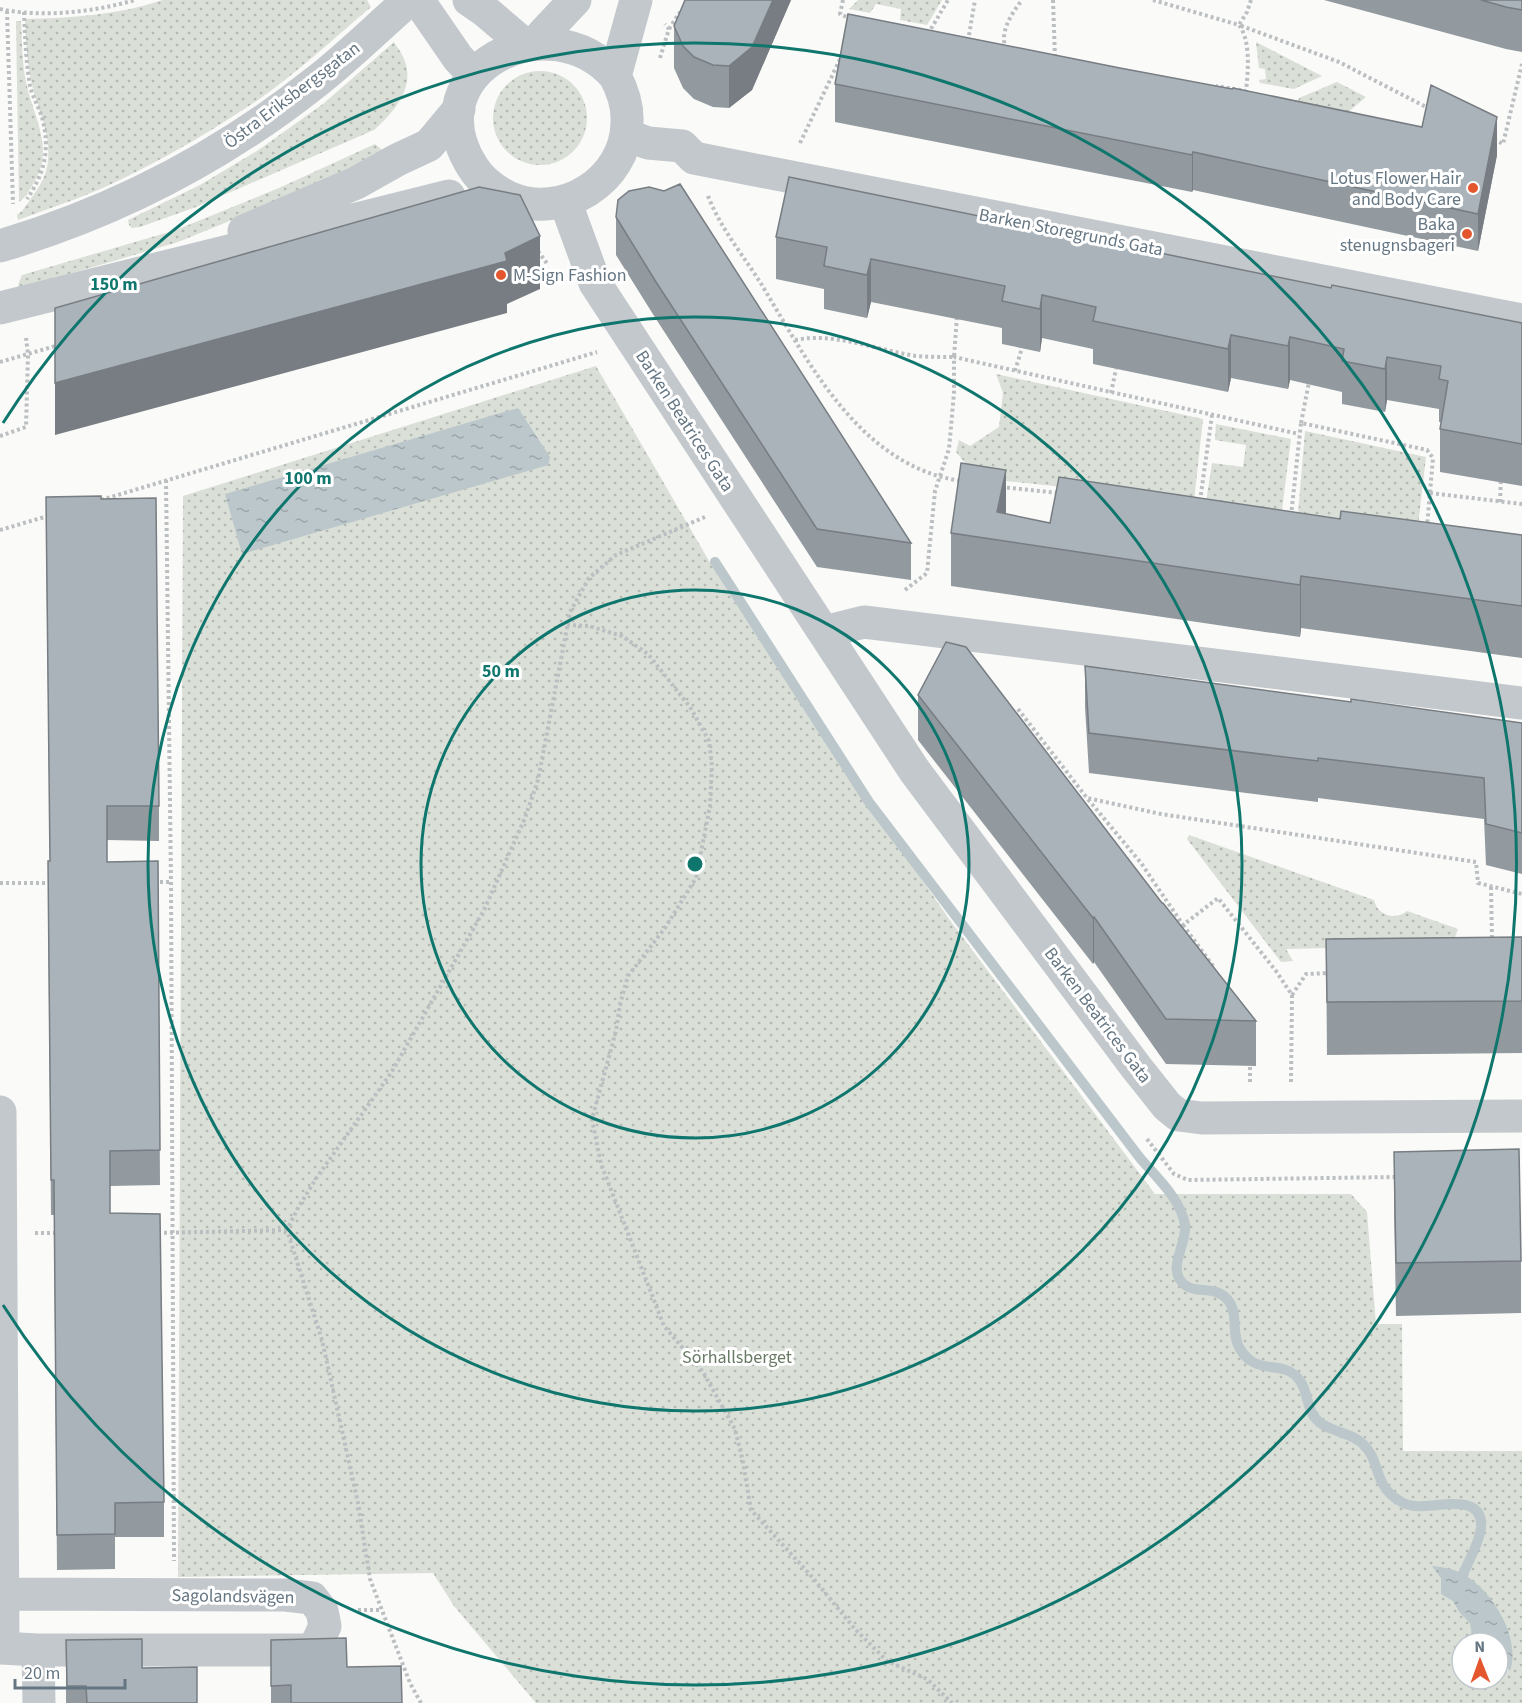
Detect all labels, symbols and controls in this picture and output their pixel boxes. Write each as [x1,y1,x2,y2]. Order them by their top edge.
street label: Östra Eriksbergsgatan [219,36,365,155]
place label: Lotus Flower Hair and Body Care [1330,166,1462,212]
marker: Lotus Flower Hair and Body Care [1466,181,1480,195]
street label: Barken Storegrunds Gata [977,202,1165,263]
place label: Baka stenugnsbageri [1340,212,1455,258]
marker: Baka stenugnsbageri [1460,227,1474,241]
place label: M-Sign Fashion [513,263,627,288]
marker: M-Sign Fashion [494,268,508,282]
text: 150 m [90,272,138,297]
street label: Barken Beatrices Gata [629,346,740,497]
text: 100 m [284,466,332,491]
text: 50 m [482,659,520,684]
centre of rings [685,854,705,874]
street label: Barken Beatrices Gata [1038,942,1157,1088]
park label: Sörhallsberget [682,1345,792,1370]
street label: Sagolandsvägen [171,1583,295,1610]
north arrow [1450,1631,1510,1691]
text: N [1474,1636,1485,1658]
scale bar [15,1652,124,1690]
text: 20 m [24,1661,60,1686]

